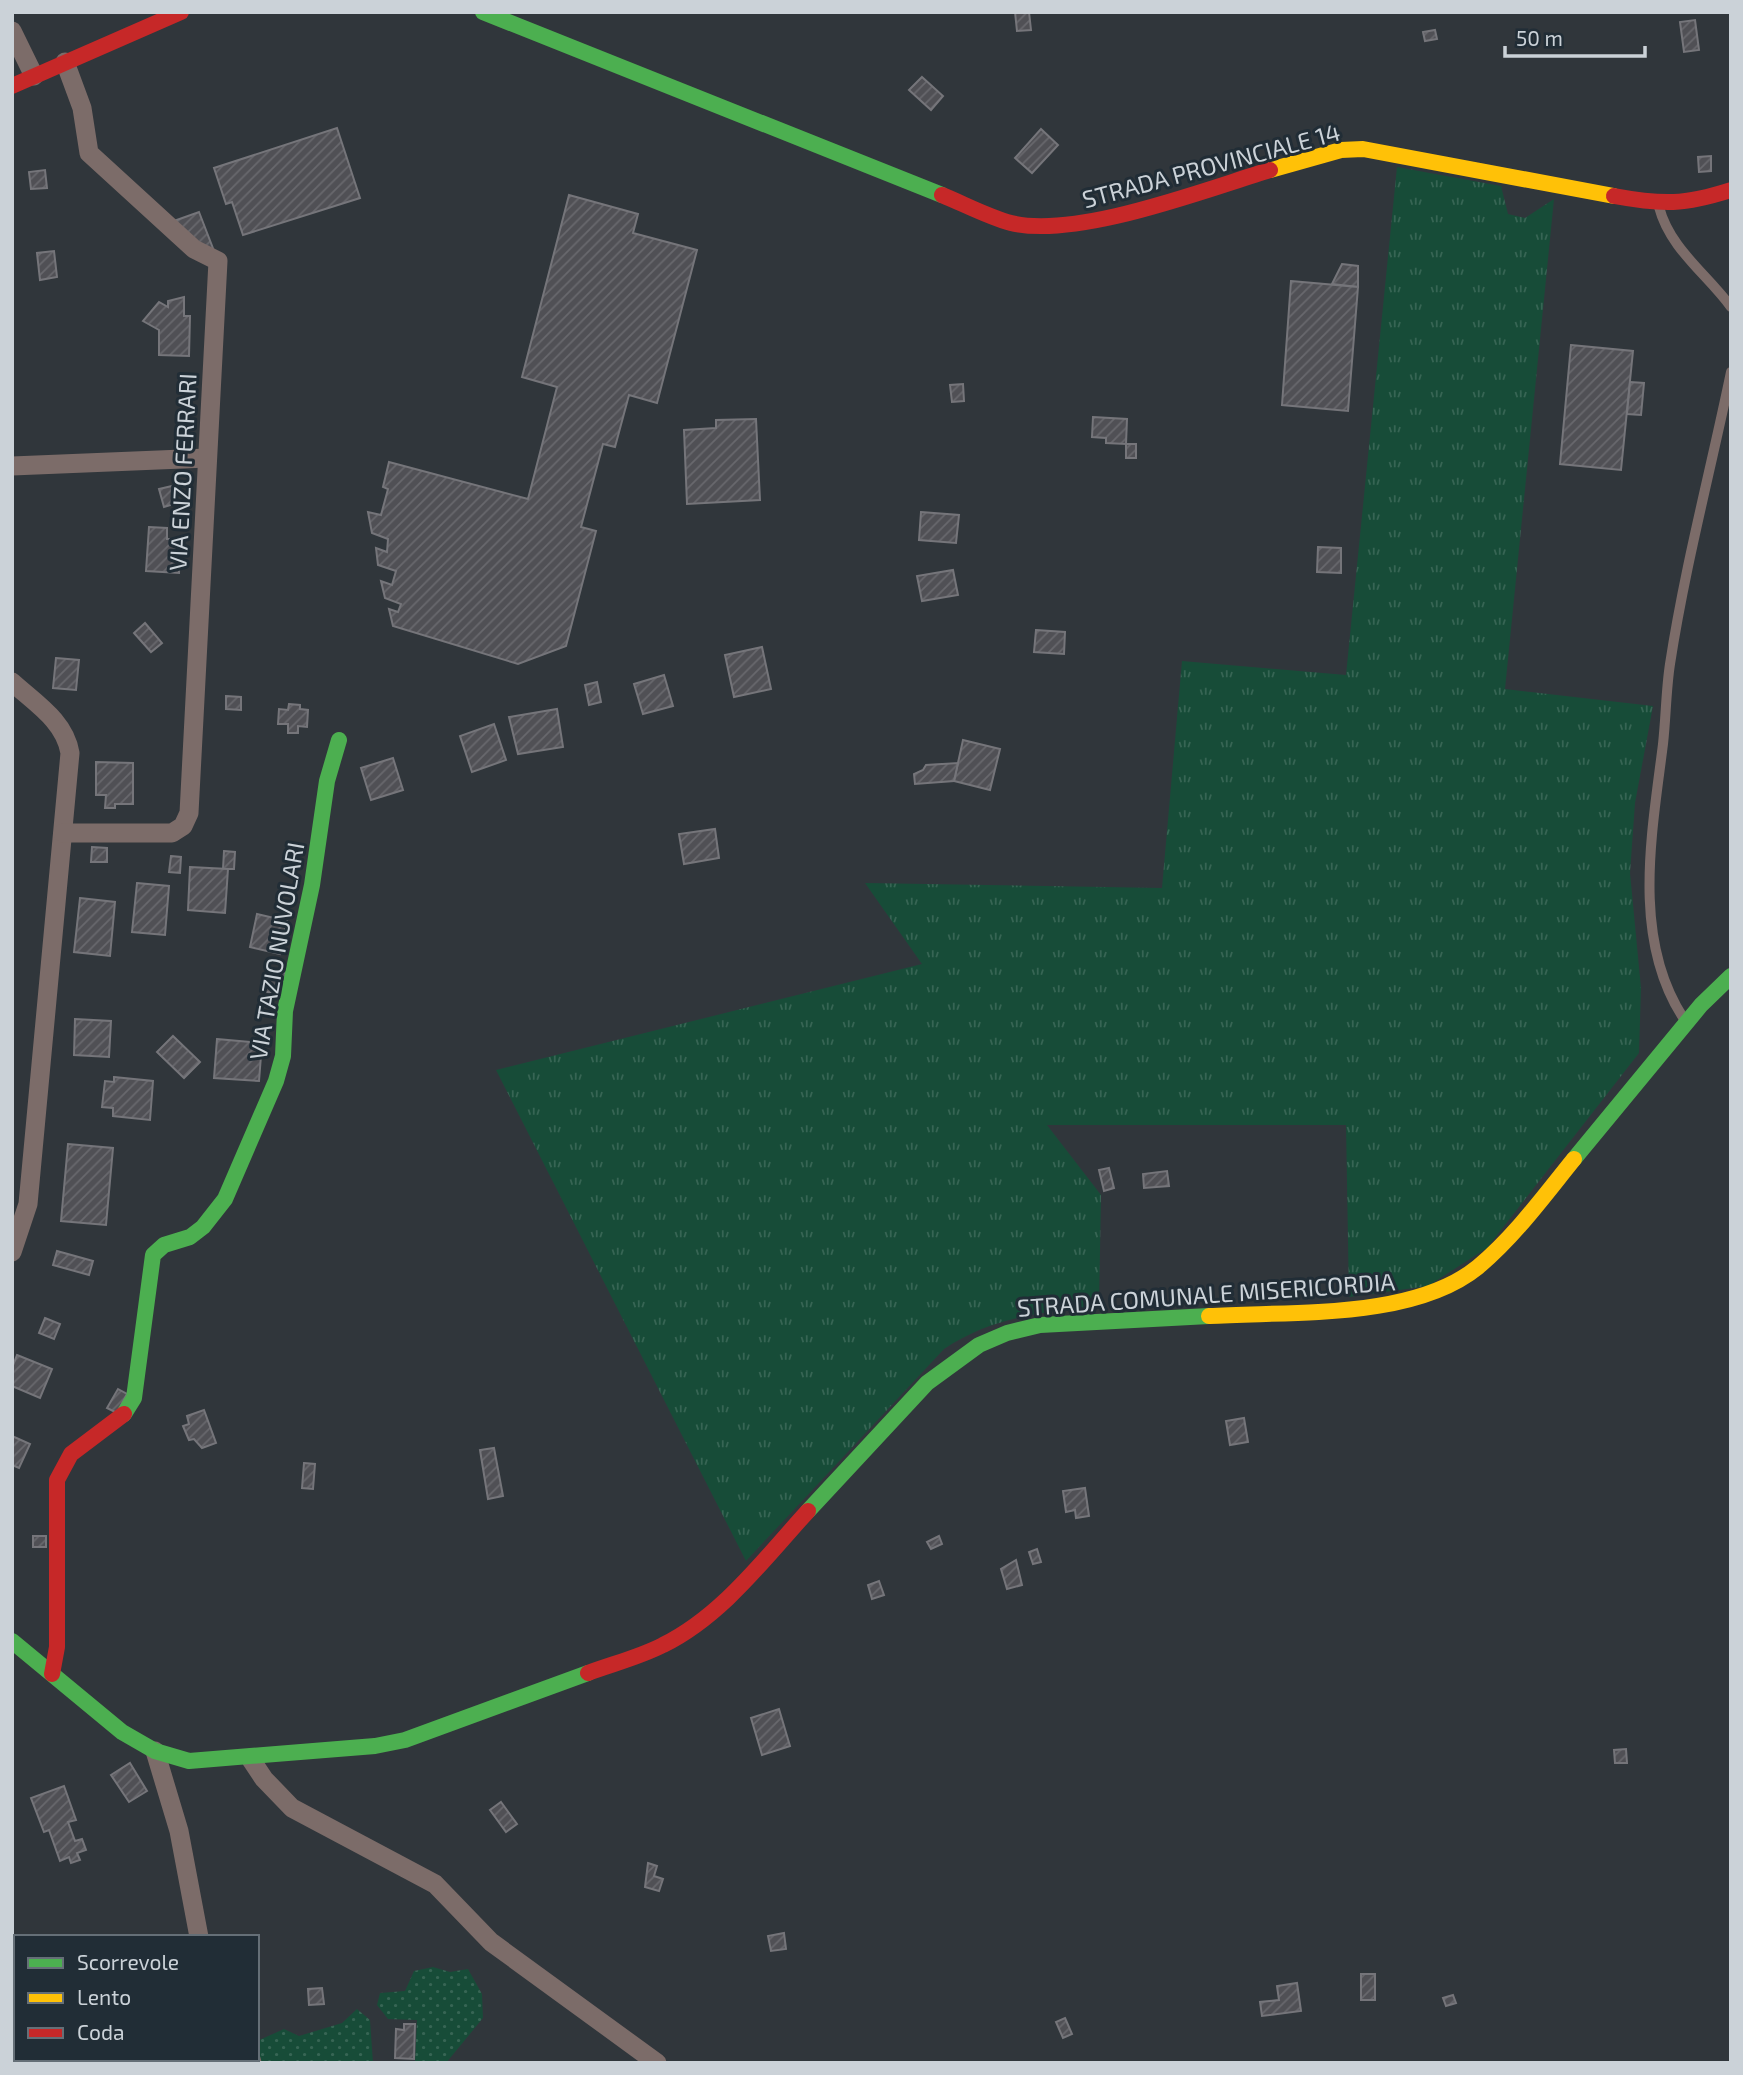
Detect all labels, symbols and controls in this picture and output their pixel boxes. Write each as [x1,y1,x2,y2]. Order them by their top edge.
scale bar [1505,14,1645,58]
text: 50 m [1516,25,1563,50]
street label: STRADA PROVINCIALE 14 [1079,117,1343,213]
street label: VIA ENZO FERRARI [162,372,202,572]
street label: VIA TAZIO NUVOLARI [243,840,309,1062]
street label: STRADA COMUNALE MISERICORDIA [1016,1266,1396,1322]
legend [14,1935,259,2061]
text: Scorrevole [77,1949,179,1974]
text: Lento [77,1984,131,2009]
text: Coda [77,2019,124,2044]

